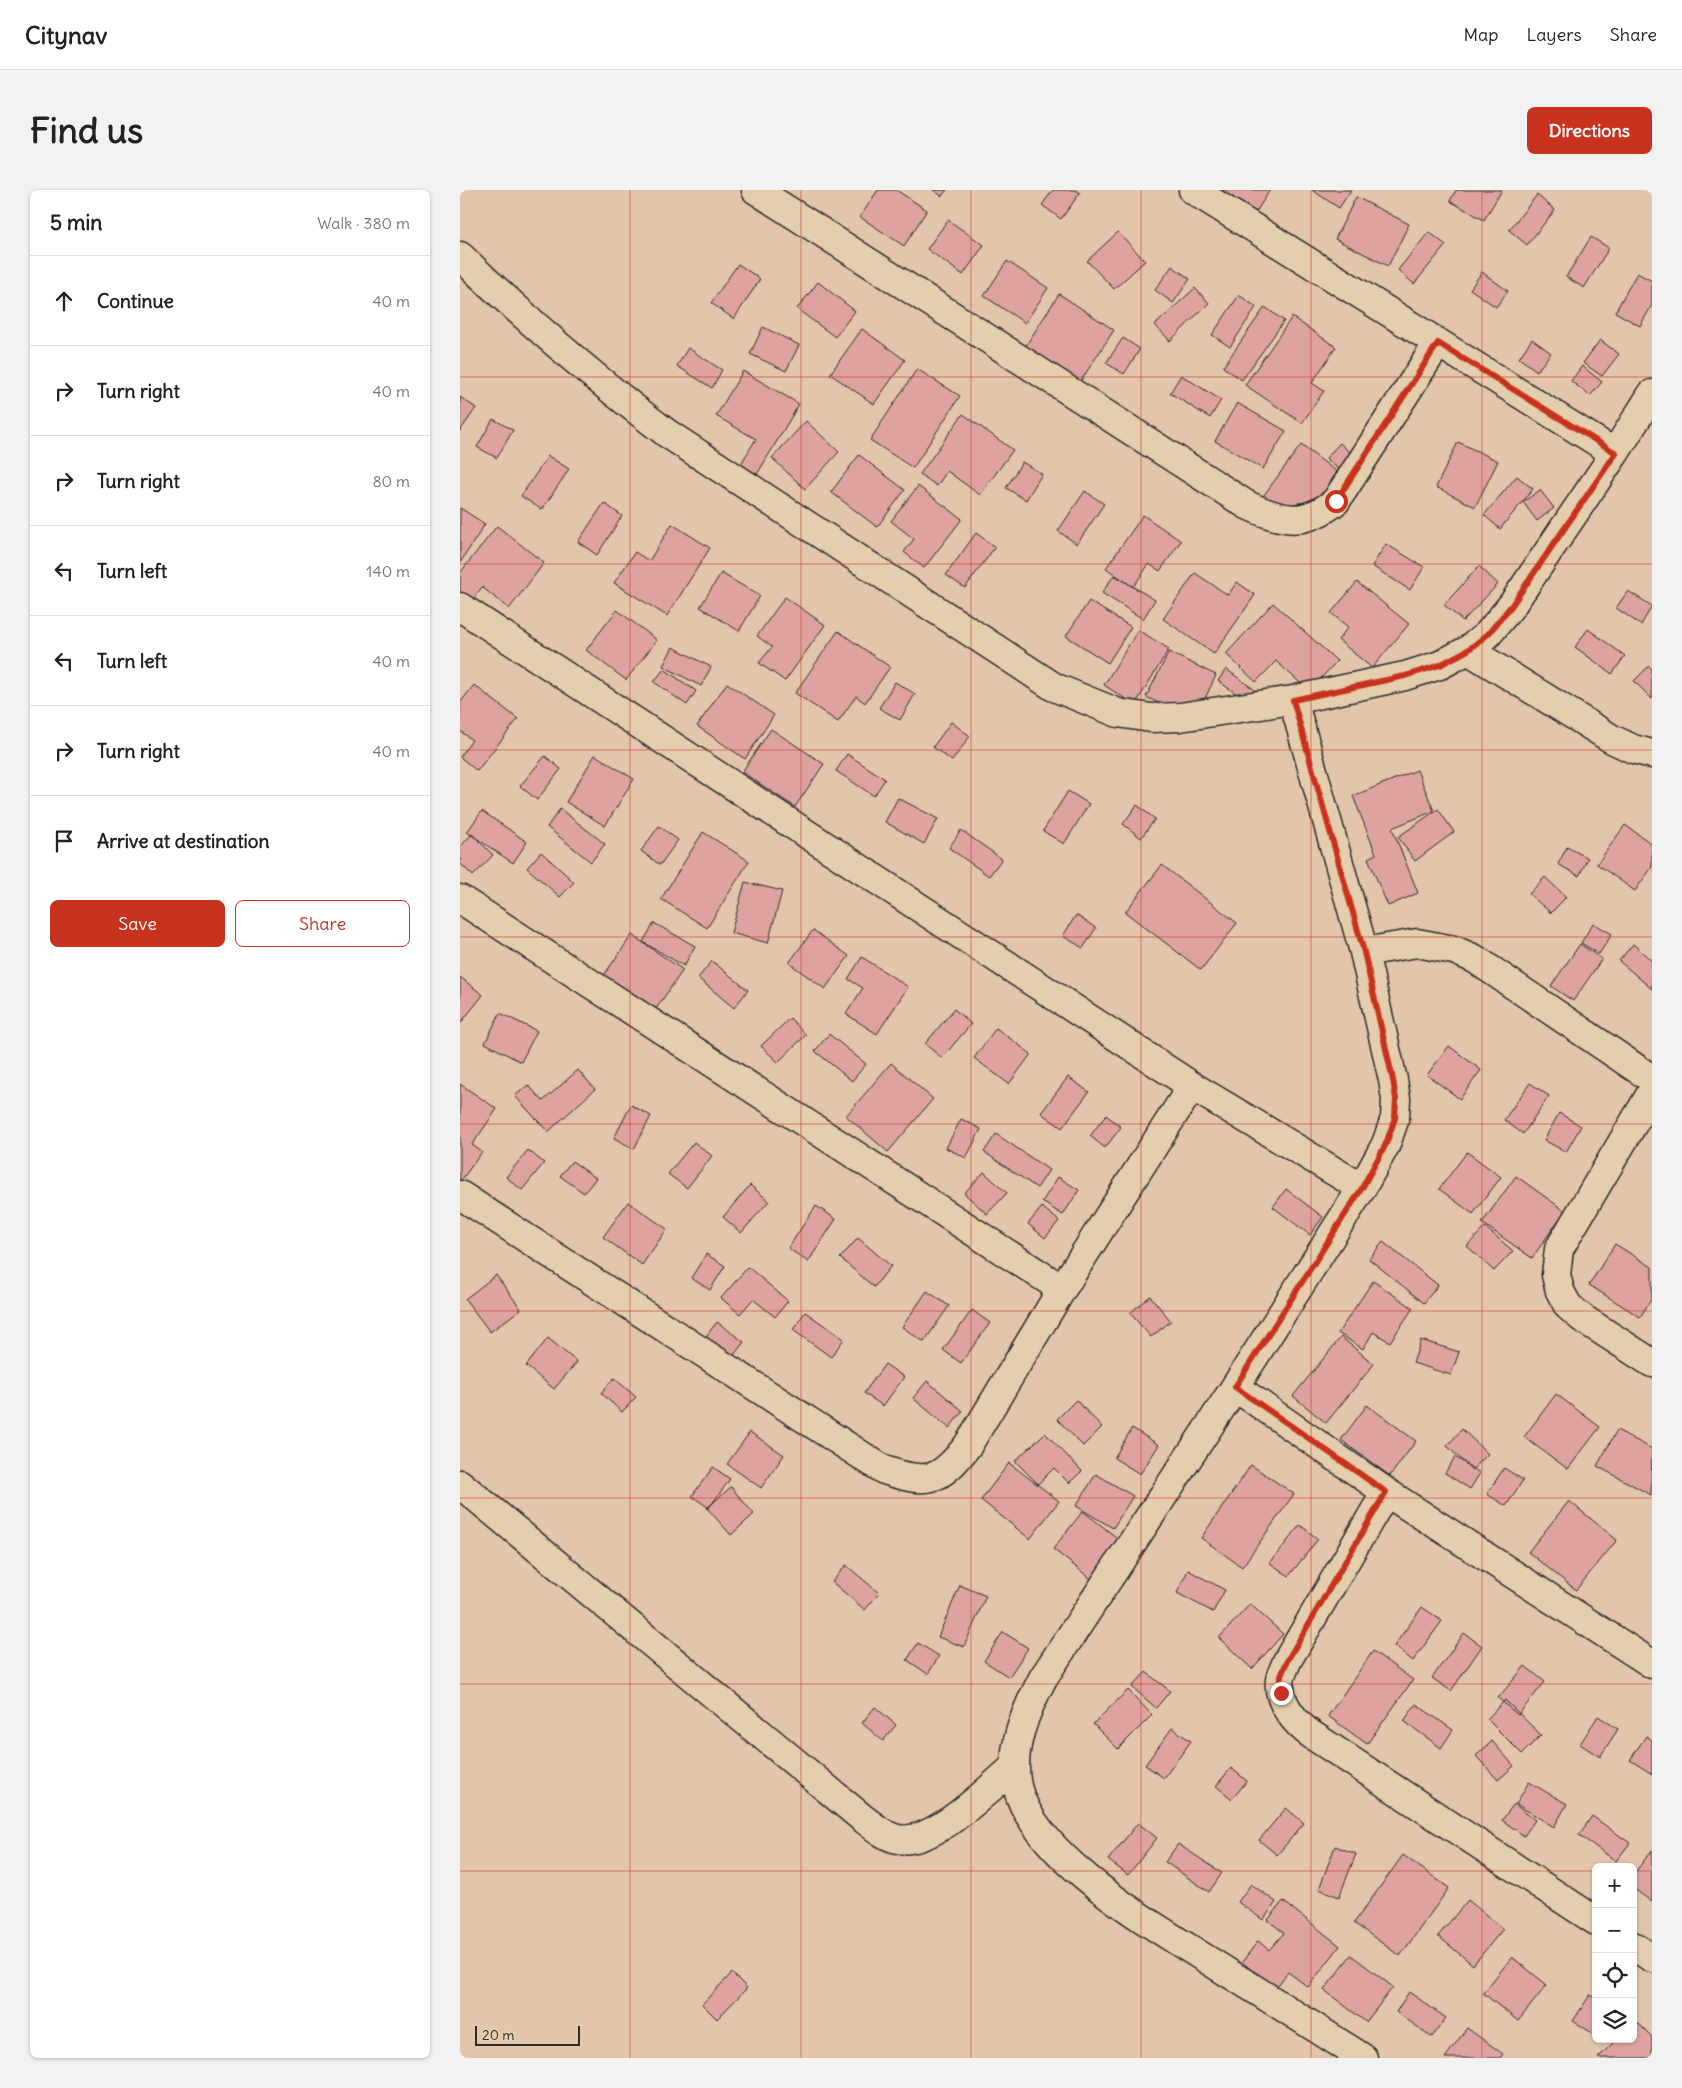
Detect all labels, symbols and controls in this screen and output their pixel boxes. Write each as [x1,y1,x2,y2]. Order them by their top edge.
text: Citynav [25,20,107,50]
text: Map [1463,23,1498,46]
text: Layers [1526,23,1582,46]
text: Share [1610,23,1657,46]
button: Directions [1527,107,1652,154]
text: Find us [30,108,143,152]
text: 5 min [50,209,102,236]
text: Walk · 380 m [317,213,410,233]
icon: ahead [50,287,78,315]
text: Continue [97,289,174,313]
text: 40 m [372,291,410,311]
icon: right [50,377,78,405]
text: Turn right [97,379,180,403]
text: 40 m [372,381,410,401]
icon: right [50,467,78,495]
text: Turn right [97,469,180,493]
text: 80 m [372,471,410,491]
route start [1325,490,1348,513]
icon: left [50,557,78,585]
text: Turn left [97,559,167,583]
text: 140 m [366,561,410,581]
icon: left [50,647,78,675]
text: Turn left [97,649,167,673]
text: 40 m [372,651,410,671]
icon: right [50,737,78,765]
text: Turn right [97,739,180,763]
text: 40 m [372,741,410,761]
icon: arrive [50,827,78,855]
text: Arrive at destination [97,829,270,853]
button: Save [50,900,225,947]
button: Share [235,900,410,947]
route end [1270,1682,1293,1705]
map controls [1592,1863,1637,2043]
button: + [1592,1863,1637,1908]
button: − [1592,1908,1637,1953]
button: locate [1592,1953,1637,1998]
button: layers [1592,1998,1637,2043]
scale bar [475,2023,580,2046]
text: 20 m [482,2026,515,2044]

